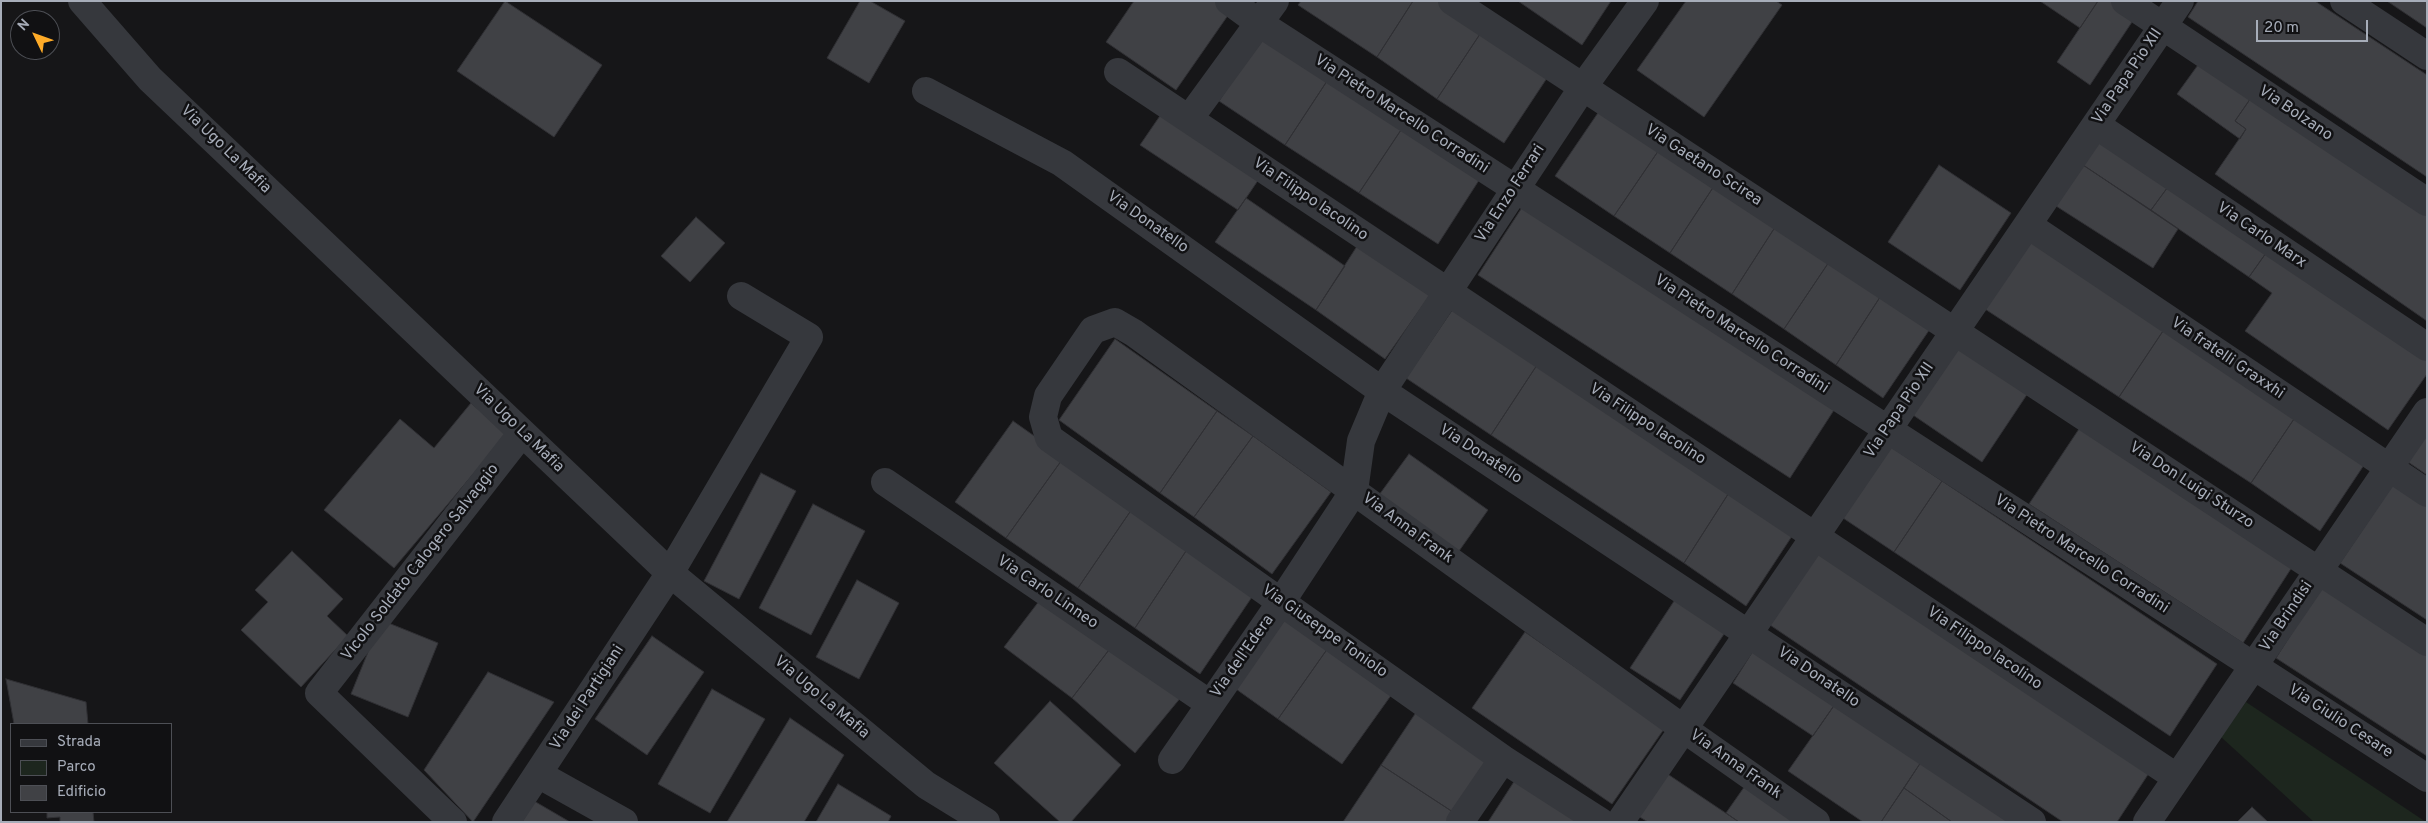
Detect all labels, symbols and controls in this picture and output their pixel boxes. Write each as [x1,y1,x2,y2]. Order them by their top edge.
north arrow [10,10,60,60]
scale bar [2258,10,2370,42]
text: N [15,16,34,35]
text: 20 m [2264,19,2299,38]
street label: Via Papa Pio XII [2089,25,2167,129]
street label: Via Pietro Marcello Corradini [1310,51,1492,179]
street label: Via Bolzano [2254,82,2336,146]
street label: Via Ugo La Mafia [176,102,274,198]
street label: Via Gaetano Scirea [1641,121,1765,211]
street label: Via Enzo Ferrari [1472,141,1550,247]
street label: Via Filippo Iacolino [1249,154,1371,246]
street label: Via Donatello [1102,188,1192,258]
street label: Via Carlo Marx [2213,199,2309,273]
street label: Via Pietro Marcello Corradini [1650,271,1832,399]
street label: Via fratelli Graxxhi [2167,314,2287,404]
street label: Via Papa Pio XII [1861,359,1939,463]
street label: Via Filippo Iacolino [1585,380,1709,470]
street label: Via Ugo La Mafia [469,381,567,477]
street label: Via Donatello [1435,421,1525,489]
street label: Via Don Luigi Sturzo [2125,438,2257,534]
street label: Vicolo Soldato Calogero Salvaggio [338,461,504,665]
street label: Via Anna Frank [1358,490,1456,568]
street label: Via Pietro Marcello Corradini [1990,491,2172,619]
street label: Via Carlo Linneo [993,552,1101,634]
street label: Via Brindisi [2256,578,2318,656]
street label: Via Giuseppe Toniolo [1257,581,1391,683]
street label: Via Filippo Iacolino [1923,603,2045,695]
street label: Via dell'Edera [1207,612,1279,702]
street label: Via dei Partigiani [547,642,629,754]
street label: Via Donatello [1773,643,1863,713]
street label: Via Ugo La Mafia [769,652,873,744]
street label: Via Giulio Cesare [2284,681,2396,763]
legend [10,723,172,813]
street label: Via Anna Frank [1685,726,1785,804]
text: Strada [57,733,101,752]
text: Parco [57,758,96,777]
text: Edificio [57,783,106,802]

